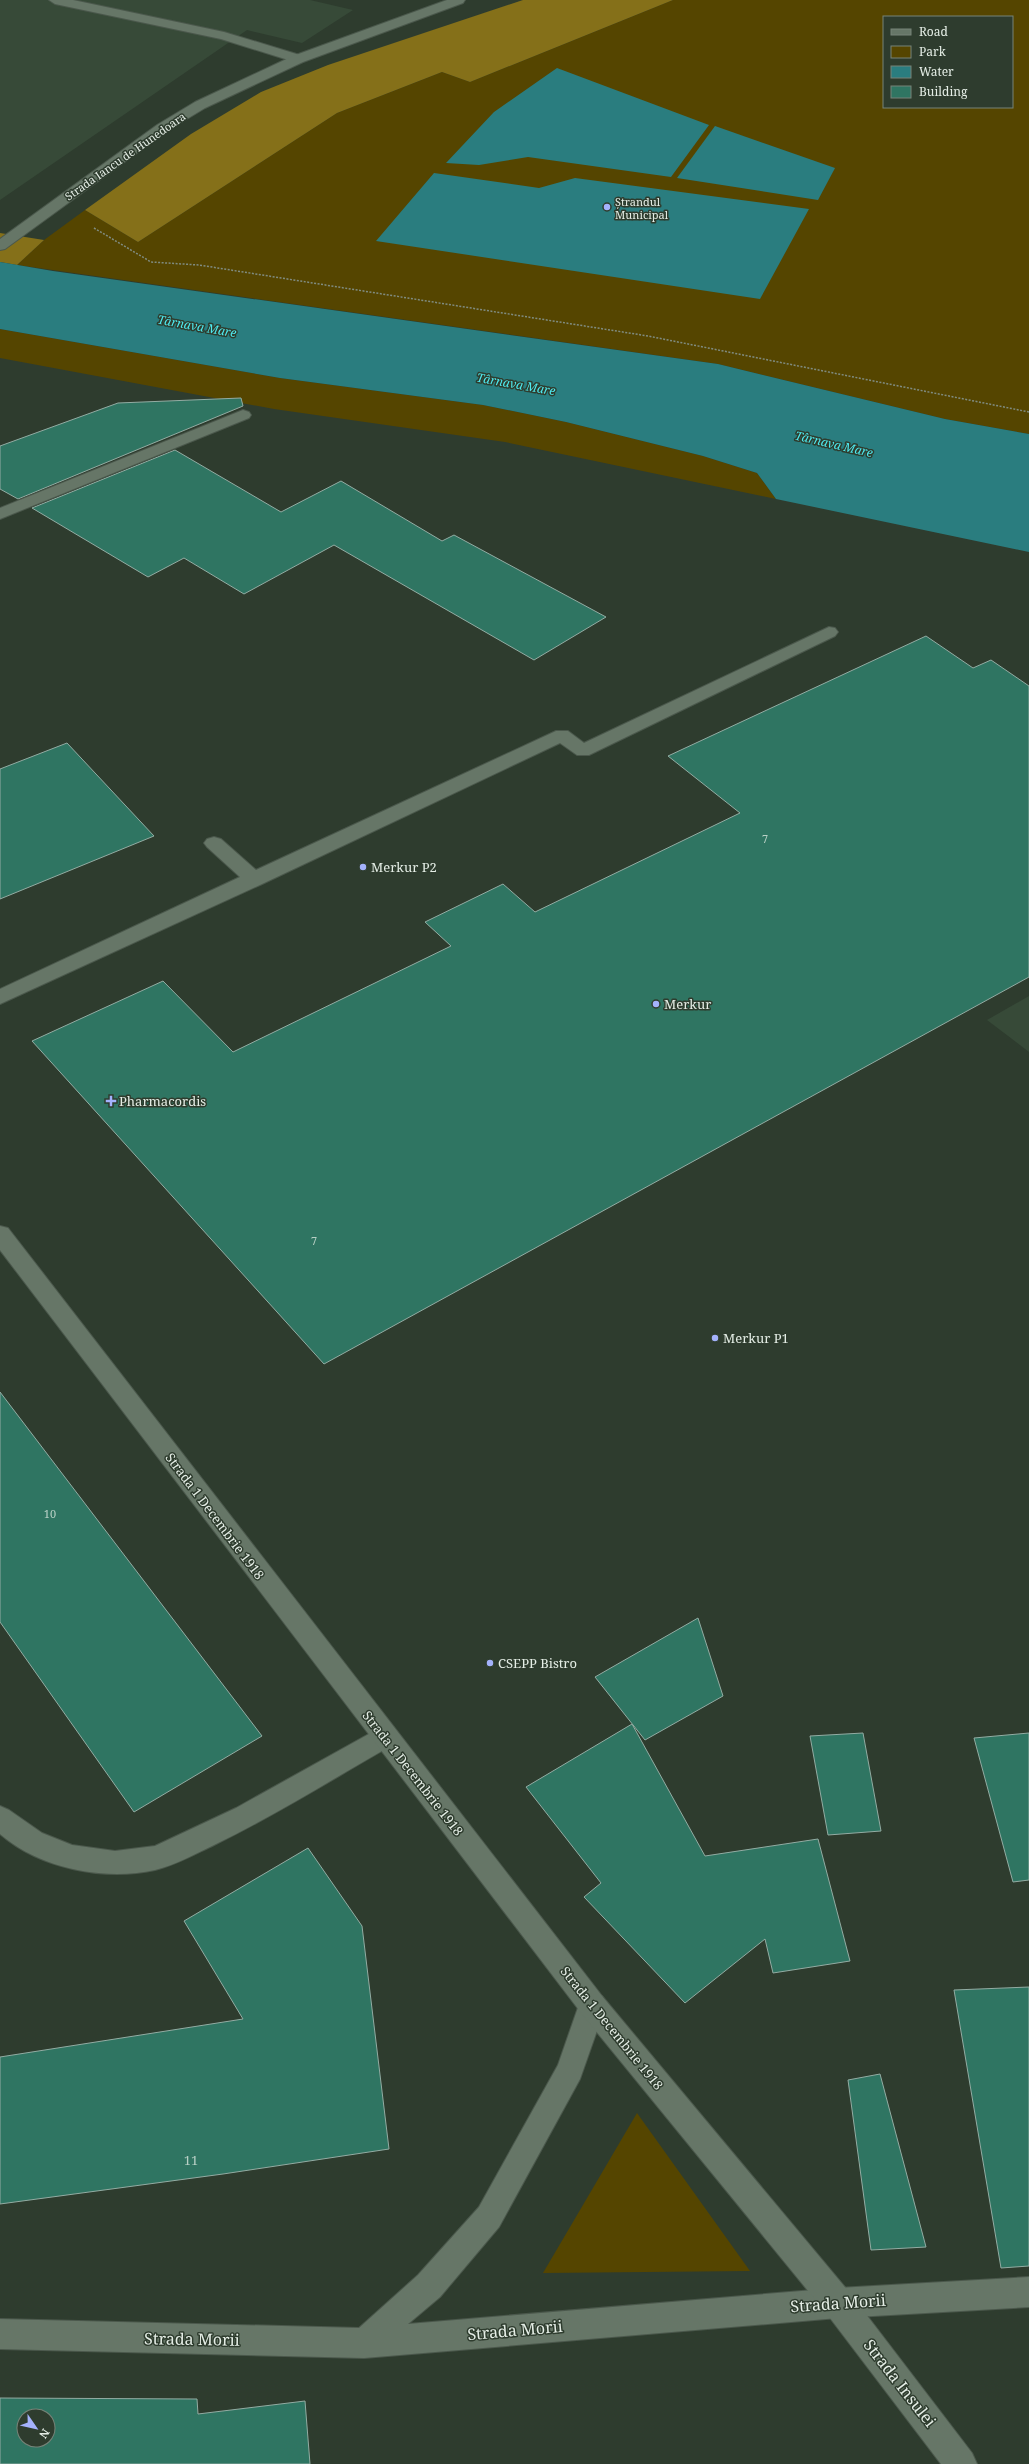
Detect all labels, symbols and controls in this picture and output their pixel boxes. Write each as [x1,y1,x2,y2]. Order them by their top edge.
legend [883,16,1013,108]
text: Road [919,23,949,40]
text: Park [919,43,947,60]
text: Water [919,63,954,80]
text: Building [919,83,968,100]
street label: Strada Iancu de Hunedoara [62,109,188,203]
place label: Ștrandul Municipal [615,194,669,222]
marker: Ștrandul Municipal [602,202,612,212]
water label: Târnava Mare [156,311,238,341]
water label: Târnava Mare [475,369,557,399]
water label: Târnava Mare [793,427,875,461]
house number: 7 [762,831,768,846]
place label: Merkur P2 [371,858,437,876]
marker: Merkur P2 [358,862,368,872]
place label: Merkur [664,995,711,1013]
marker: Merkur [651,999,661,1009]
place label: Pharmacordis [119,1092,206,1110]
marker: Pharmacordis [106,1096,116,1106]
house number: 7 [311,1233,317,1248]
place label: Merkur P1 [723,1329,789,1347]
marker: Merkur P1 [710,1333,720,1343]
street label: Strada 1 Decembrie 1918 [162,1449,268,1583]
house number: 10 [44,1506,56,1521]
place label: CSEPP Bistro [498,1654,577,1672]
marker: CSEPP Bistro [485,1658,495,1668]
street label: Strada 1 Decembrie 1918 [359,1707,467,1839]
street label: Strada 1 Decembrie 1918 [557,1963,667,2093]
house number: 11 [184,2151,198,2169]
street label: Strada Morii [790,2289,886,2317]
street label: Strada Morii [466,2315,564,2345]
street label: Strada Morii [144,2327,240,2351]
street label: Strada Insulei [859,2335,941,2431]
north arrow [16,2408,56,2448]
text: N [36,2426,53,2442]

